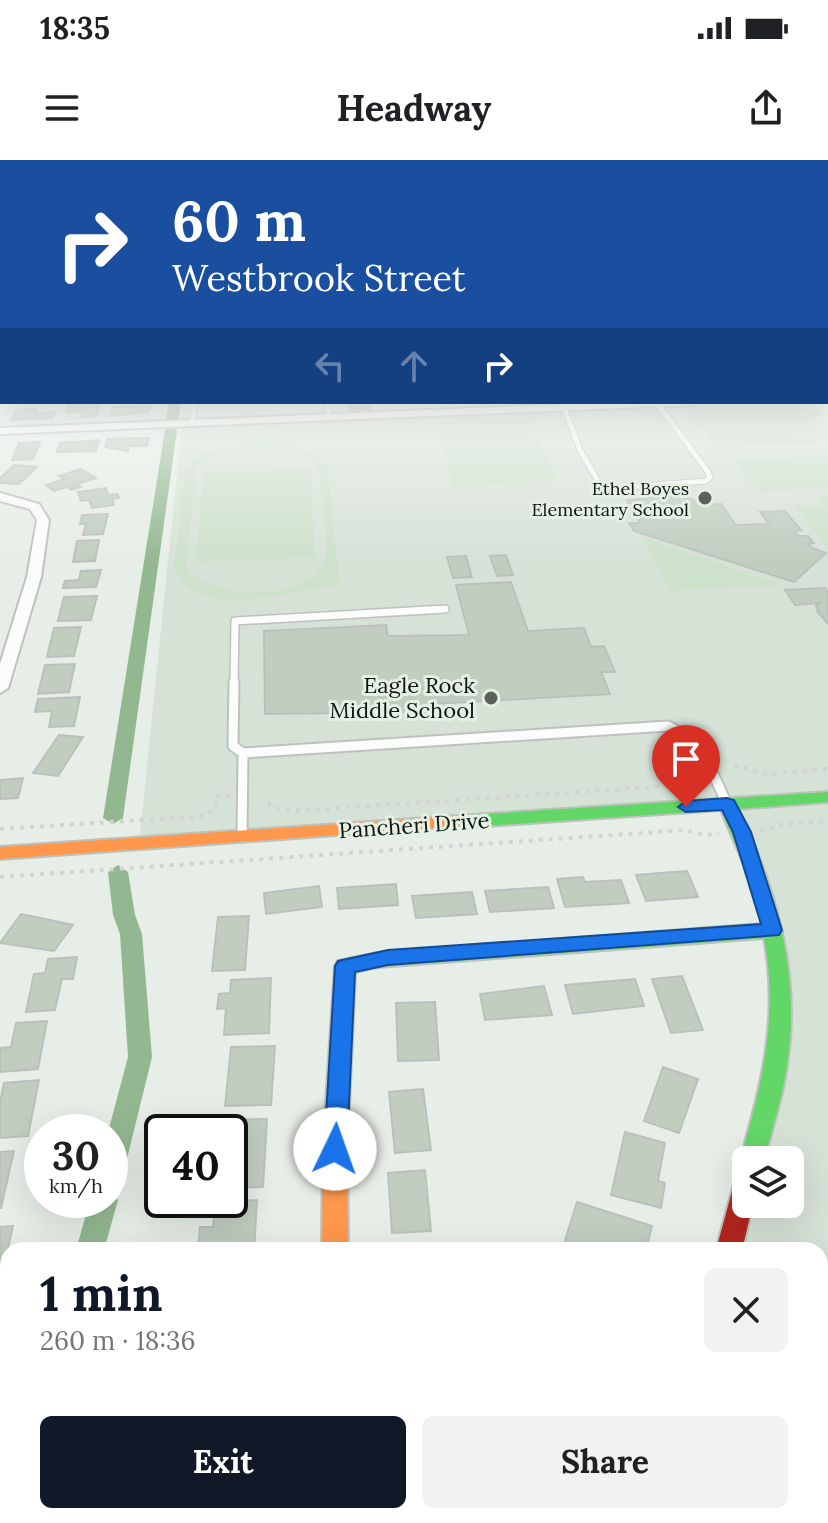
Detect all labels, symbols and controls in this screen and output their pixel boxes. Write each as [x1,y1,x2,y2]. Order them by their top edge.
text: 18:35 [40,9,110,47]
text: Headway [337,85,491,131]
icon: menu [40,86,84,130]
icon: share [744,86,788,130]
text: 60 m [172,185,306,256]
icon: right [40,192,144,296]
text: Westbrook Street [172,255,466,301]
icon: left [308,344,352,388]
icon: ahead [392,344,436,388]
icon: right [476,344,520,388]
place label: Ethel Boyes Elementary School [531,477,689,521]
marker: Ethel Boyes Elementary School [696,489,714,507]
place label: Eagle Rock Middle School [330,671,475,724]
marker: Eagle Rock Middle School [482,689,500,707]
pin [652,725,720,807]
icon: arrive [664,737,708,781]
street label: Pancheri Drive [338,806,490,844]
position arrow [293,1107,377,1191]
speed limit sign: 40 [144,1114,248,1218]
text: 30 [52,1130,100,1181]
map controls [732,1146,804,1218]
button: layers [732,1146,804,1218]
text: km/h [49,1173,103,1198]
text: 1 min [40,1263,163,1324]
button: close [704,1268,788,1352]
text: 260 m · 18:36 [40,1324,195,1357]
button: Exit [40,1416,406,1508]
button: Share [422,1416,788,1508]

